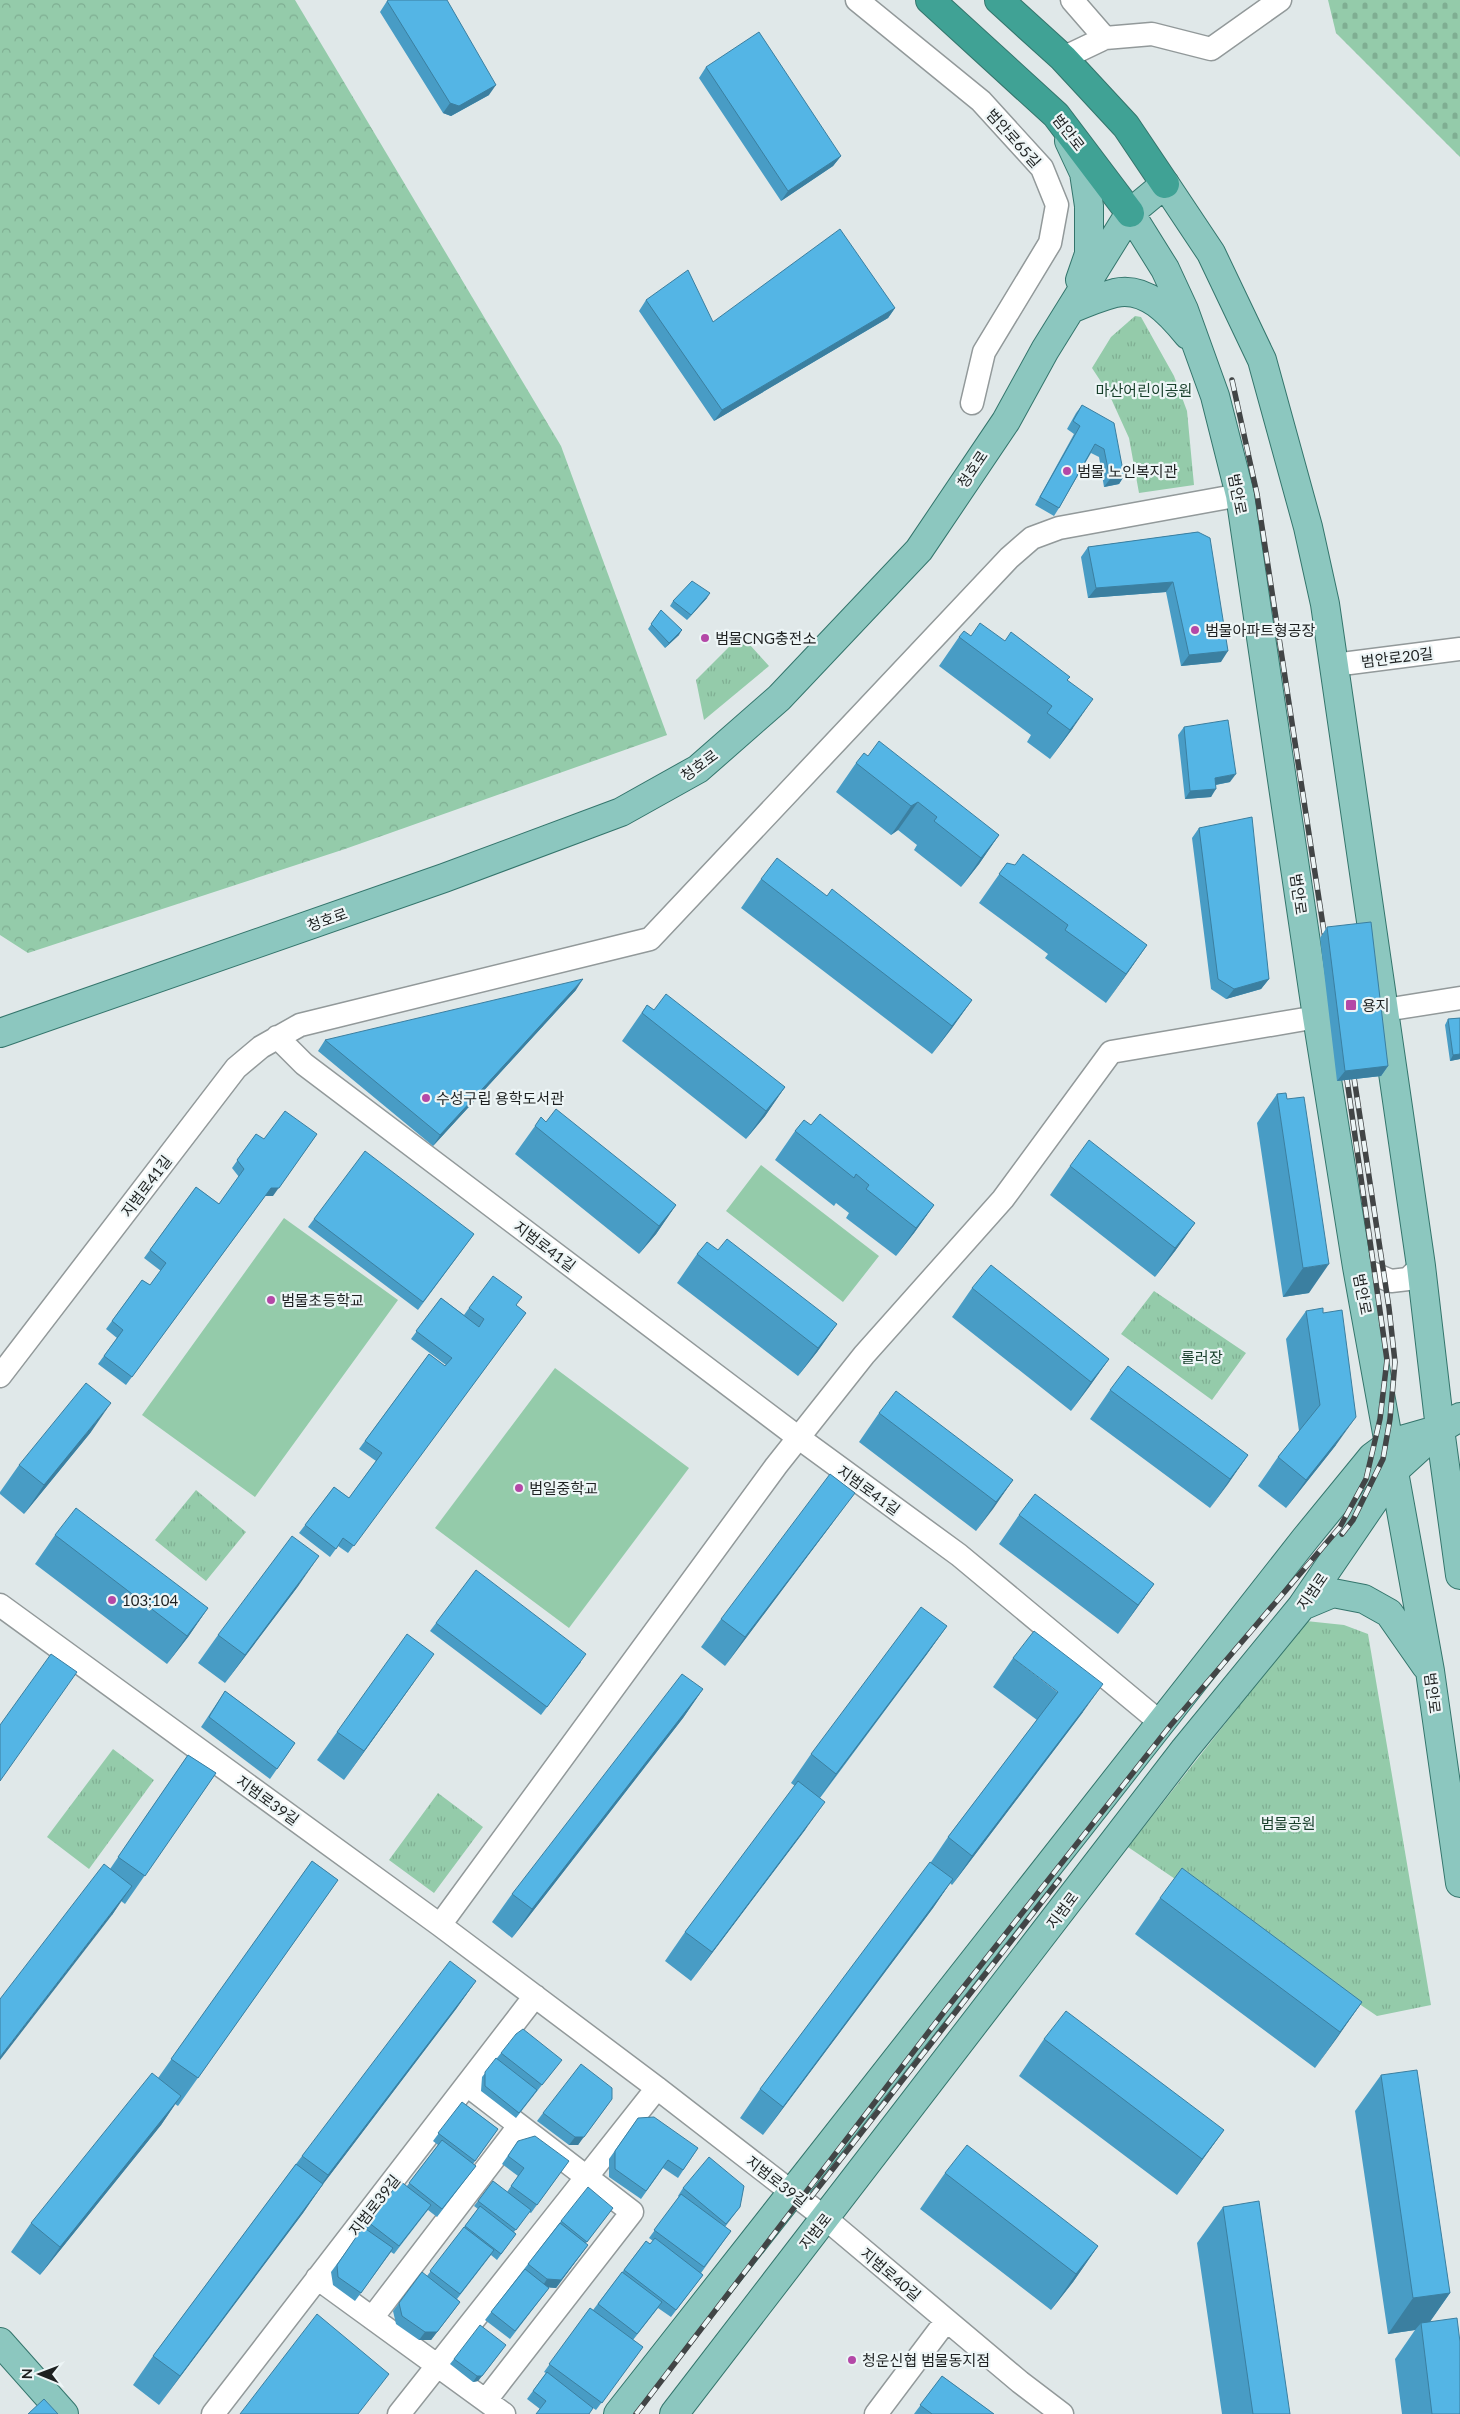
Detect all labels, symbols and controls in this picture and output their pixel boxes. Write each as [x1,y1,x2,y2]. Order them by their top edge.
street label: 범안로65길 [983,105,1045,171]
street label: 범안로 [1049,110,1089,154]
park label: 마산어린이공원 [1096,381,1192,399]
street label: 청호로 [953,447,991,491]
place label: 범물 노인복지관 [1077,462,1178,480]
marker: 범물 노인복지관 [1061,465,1073,477]
street label: 범안로 [1225,472,1251,516]
place label: 범물아파트형공장 [1205,621,1316,639]
marker: 범물아파트형공장 [1189,624,1201,636]
place label: 범물CNG충전소 [715,629,817,647]
marker: 범물CNG충전소 [699,632,711,644]
street label: 범안로20길 [1360,644,1434,670]
street label: 청호로 [677,746,721,784]
street label: 범안로 [1287,872,1311,916]
street label: 청호로 [304,904,350,934]
place label: 용지 [1362,996,1390,1014]
marker: 용지 [1344,998,1358,1012]
place label: 수성구립 용학도서관 [436,1089,564,1107]
marker: 수성구립 용학도서관 [420,1092,432,1104]
street label: 지범로41길 [117,1152,175,1220]
street label: 지범로41길 [511,1217,579,1275]
street label: 범안로 [1350,1272,1376,1316]
place label: 범물초등학교 [281,1291,364,1309]
marker: 범물초등학교 [265,1294,277,1306]
park label: 롤러장 [1181,1348,1223,1366]
street label: 지범로41길 [834,1461,904,1519]
place label: 범일중학교 [529,1479,598,1497]
marker: 범일중학교 [513,1482,525,1494]
street label: 지범로 [1293,1569,1331,1613]
place label: 103;104 [122,1591,178,1609]
marker: 103;104 [106,1594,118,1606]
street label: 범안로 [1422,1671,1444,1715]
street label: 지범로39길 [233,1771,303,1829]
park label: 범물공원 [1260,1814,1316,1832]
street label: 지범로 [1042,1888,1082,1932]
street label: 지범로39길 [743,2152,811,2210]
street label: 지범로39길 [345,2171,403,2239]
street label: 지범로 [795,2209,835,2253]
street label: 지범로40길 [857,2244,925,2304]
north arrow [15,2349,65,2399]
place label: 청운신협 범물동지점 [862,2351,990,2369]
marker: 청운신협 범물동지점 [846,2354,858,2366]
text: N [18,2368,35,2379]

